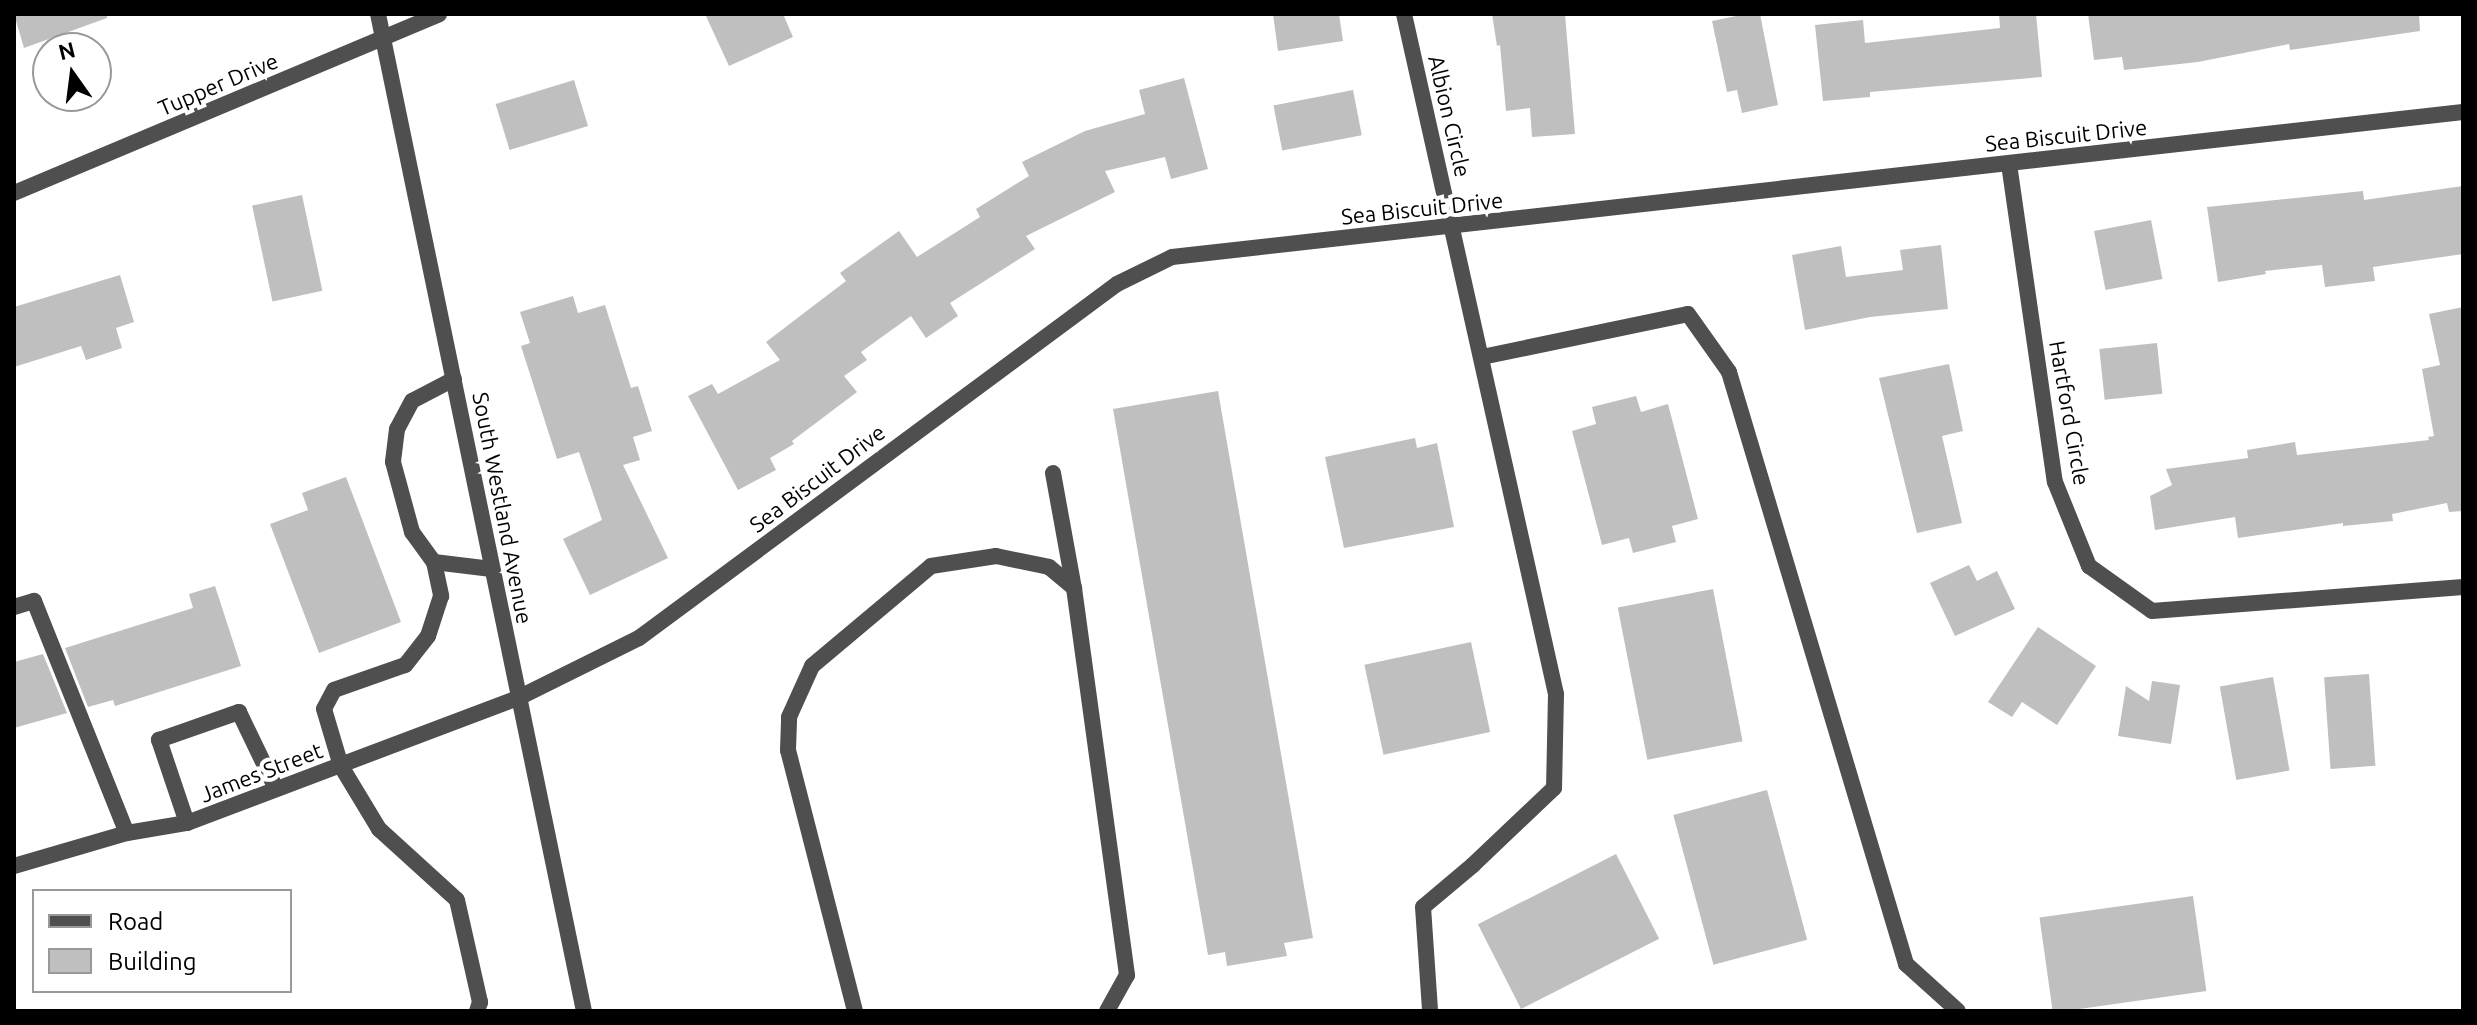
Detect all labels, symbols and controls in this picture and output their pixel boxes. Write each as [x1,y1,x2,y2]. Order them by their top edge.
north arrow [32,32,112,112]
text: N [56,36,78,64]
street label: Tupper Drive [154,47,282,121]
street label: Albion Circle [1423,53,1477,179]
street label: Sea Biscuit Drive [1984,113,2148,157]
street label: Sea Biscuit Drive [1340,186,1504,230]
street label: Hartford Circle [2044,339,2096,487]
street label: South Westland Avenue [468,390,538,626]
street label: Sea Biscuit Drive [744,418,890,538]
street label: James Street [196,737,326,807]
legend [32,889,292,993]
text: Road [108,908,163,935]
text: Building [108,948,196,975]

